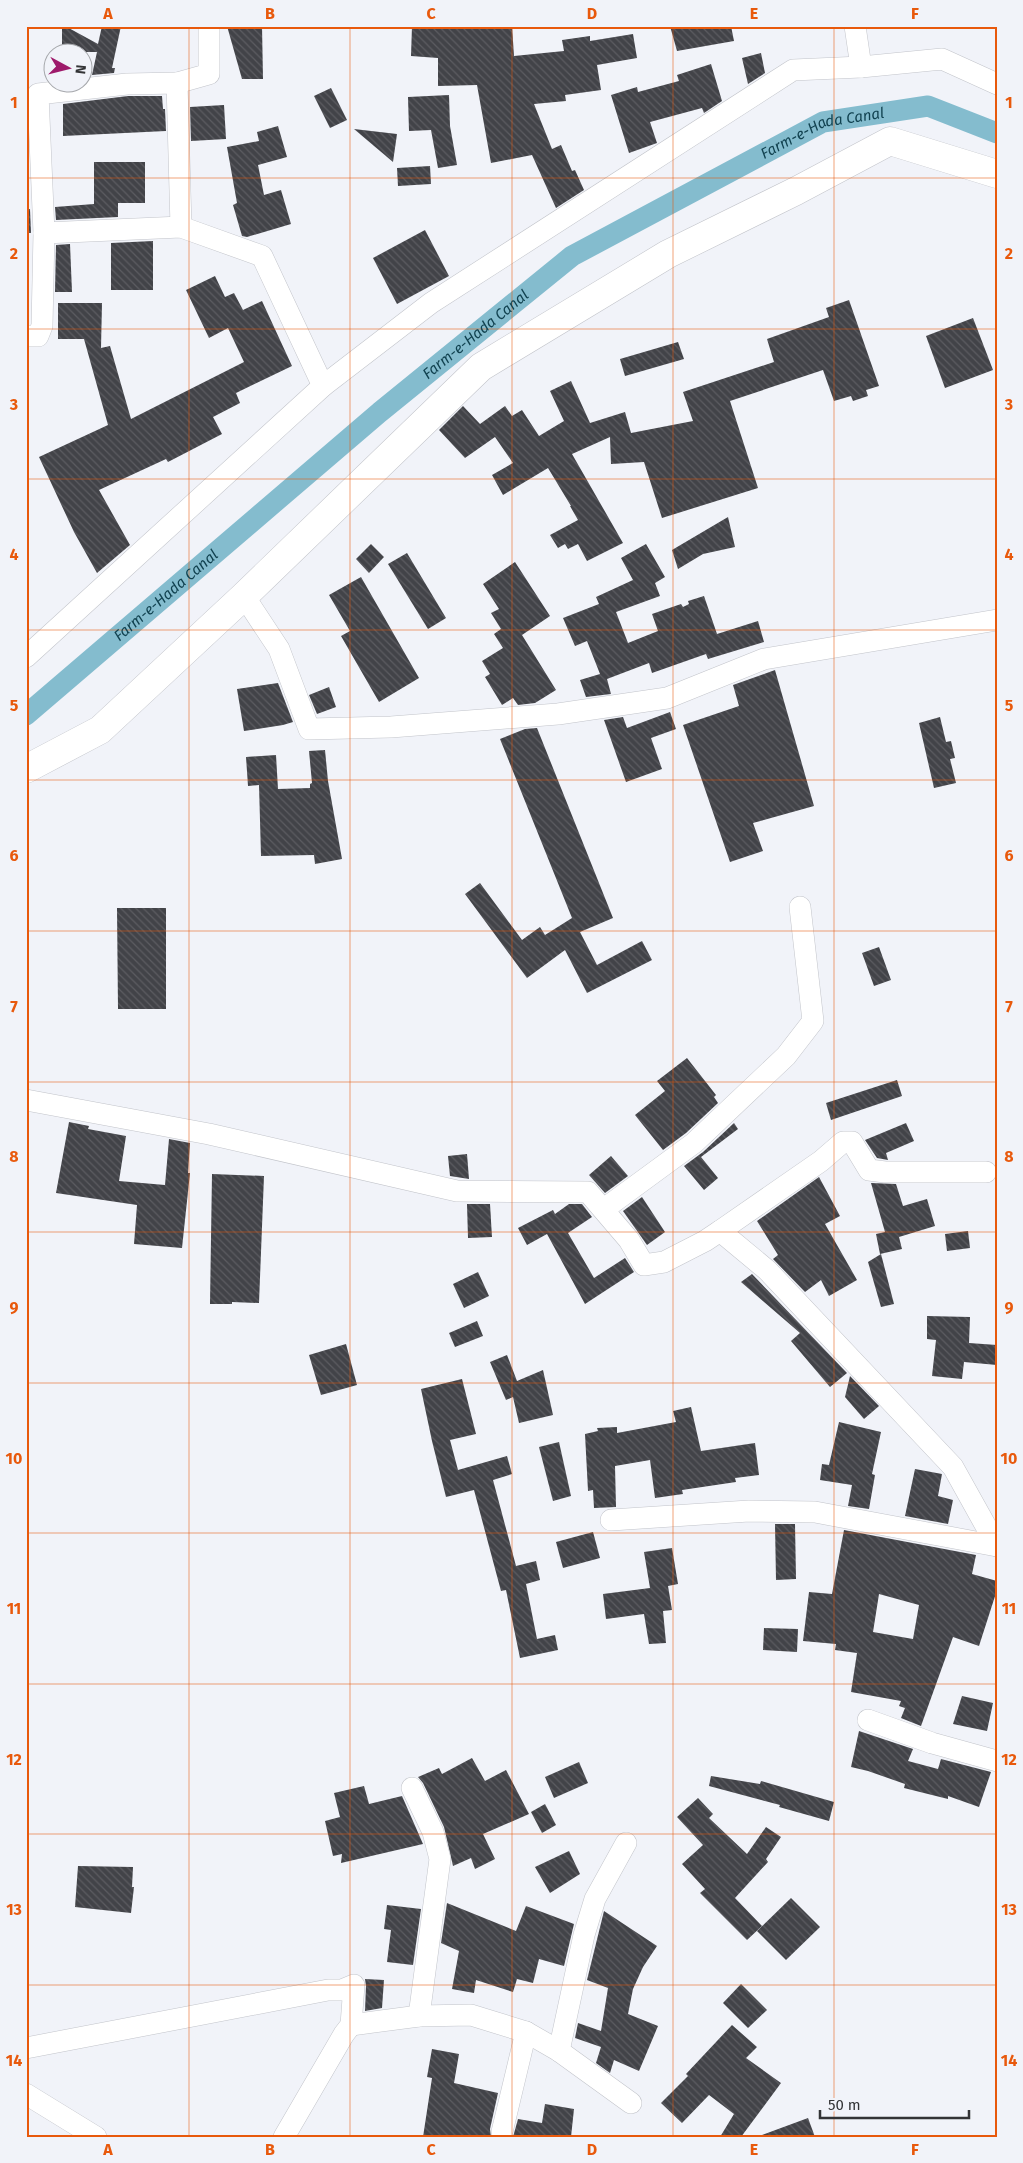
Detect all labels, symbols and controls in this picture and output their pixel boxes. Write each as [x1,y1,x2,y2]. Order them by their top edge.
text: A [102,4,113,23]
text: B [265,4,275,23]
text: C [426,4,436,23]
text: D [587,4,597,23]
text: E [750,4,758,23]
text: F [911,4,919,23]
north arrow [42,42,92,92]
text: N [71,64,89,75]
text: 1 [10,93,18,112]
text: 1 [1005,93,1013,112]
water label: Farm-e-Hada Canal [757,104,885,163]
text: 2 [10,244,18,263]
text: 2 [1005,244,1013,263]
water label: Farm-e-Hada Canal [419,286,532,383]
text: 3 [9,395,18,414]
text: 3 [1004,395,1013,414]
text: 4 [9,545,19,564]
text: 4 [1004,545,1014,564]
water label: Farm-e-Hada Canal [110,546,222,645]
text: 5 [10,696,19,715]
text: 5 [1005,696,1014,715]
text: 6 [9,846,19,865]
text: 6 [1004,846,1014,865]
text: 7 [10,997,18,1016]
text: 7 [1005,997,1013,1016]
text: 8 [9,1147,19,1166]
text: 8 [1004,1147,1014,1166]
text: 9 [10,1298,19,1317]
text: 9 [1005,1298,1014,1317]
text: 10 [6,1449,22,1468]
text: 10 [1001,1449,1017,1468]
text: 11 [7,1599,21,1618]
text: 11 [1002,1599,1016,1618]
text: 12 [6,1750,22,1769]
text: 12 [1001,1750,1017,1769]
text: 13 [6,1900,22,1919]
text: 13 [1001,1900,1017,1919]
text: 14 [6,2051,22,2070]
text: 14 [1001,2051,1017,2070]
scale bar [820,2088,969,2120]
text: 50 m [828,2096,861,2114]
text: A [102,2140,113,2159]
text: B [265,2140,275,2159]
text: C [426,2140,436,2159]
text: D [587,2140,597,2159]
text: E [750,2140,758,2159]
text: F [911,2140,919,2159]

